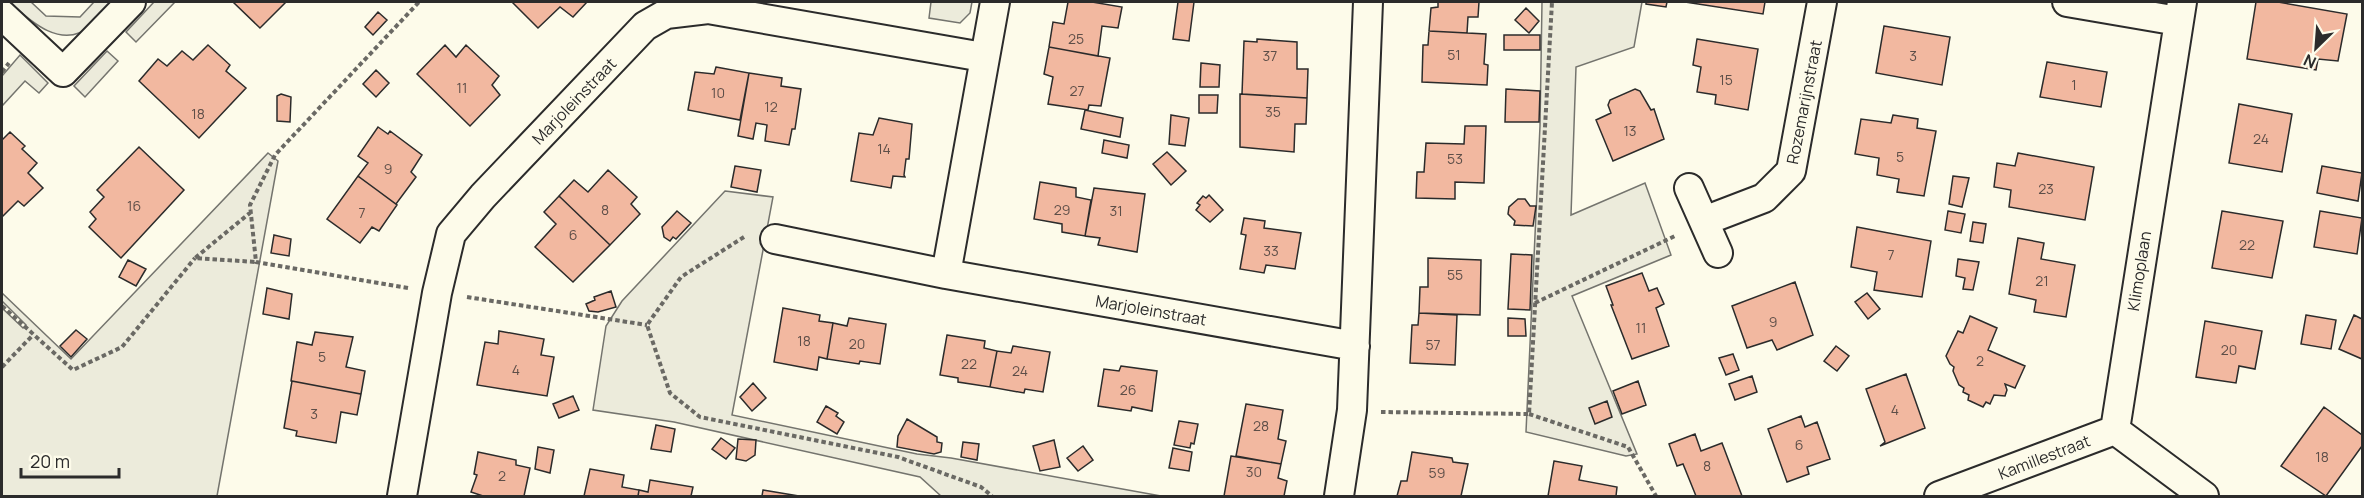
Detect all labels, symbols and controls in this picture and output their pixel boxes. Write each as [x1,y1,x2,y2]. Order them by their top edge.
north arrow [2286,18,2346,78]
house number: 25 [1068,29,1084,48]
street label: Rozemarijnstraat [1781,38,1827,166]
house number: 51 [1447,45,1461,64]
house number: 37 [1263,46,1277,65]
house number: 3 [1909,46,1917,65]
text: N [2300,49,2320,74]
street label: Marjoleinstraat [527,53,621,149]
house number: 15 [1719,70,1733,89]
house number: 1 [2071,75,2077,94]
house number: 11 [457,78,467,97]
house number: 27 [1069,81,1085,100]
house number: 10 [711,83,725,102]
house number: 12 [764,97,778,116]
house number: 35 [1265,102,1281,121]
house number: 18 [191,104,205,123]
house number: 13 [1623,121,1637,140]
house number: 24 [2253,129,2269,148]
house number: 14 [877,139,891,158]
house number: 5 [1896,147,1904,166]
house number: 53 [1447,149,1463,168]
house number: 9 [384,159,392,178]
house number: 23 [2038,179,2054,198]
house number: 16 [127,196,141,215]
house number: 8 [601,200,609,219]
house number: 29 [1054,200,1070,219]
house number: 31 [1109,201,1123,220]
house number: 7 [358,203,366,222]
house number: 6 [569,225,577,244]
street label: Klimoplaan [2122,230,2156,312]
house number: 22 [2239,235,2255,254]
house number: 33 [1263,241,1279,260]
house number: 7 [1887,245,1895,264]
house number: 55 [1447,265,1463,284]
house number: 21 [2035,271,2049,290]
street label: Marjoleinstraat [1094,289,1208,331]
house number: 9 [1769,312,1777,331]
house number: 11 [1636,318,1646,337]
house number: 18 [797,331,811,350]
house number: 20 [849,334,865,353]
house number: 57 [1425,335,1441,354]
house number: 20 [2221,340,2237,359]
house number: 5 [318,347,326,366]
house number: 2 [1976,351,1984,370]
house number: 22 [961,354,977,373]
house number: 4 [512,360,520,379]
house number: 24 [1012,361,1028,380]
house number: 26 [1120,380,1136,399]
house number: 4 [1891,400,1899,419]
house number: 3 [310,404,318,423]
house number: 28 [1253,416,1269,435]
street label: Kamillestraat [1995,429,2093,485]
house number: 6 [1795,435,1803,454]
scale bar [21,441,118,479]
house number: 18 [2315,447,2329,466]
text: 20 m [30,449,70,473]
house number: 8 [1703,456,1711,475]
house number: 30 [1246,462,1262,481]
house number: 59 [1429,463,1445,482]
house number: 2 [498,466,506,485]

